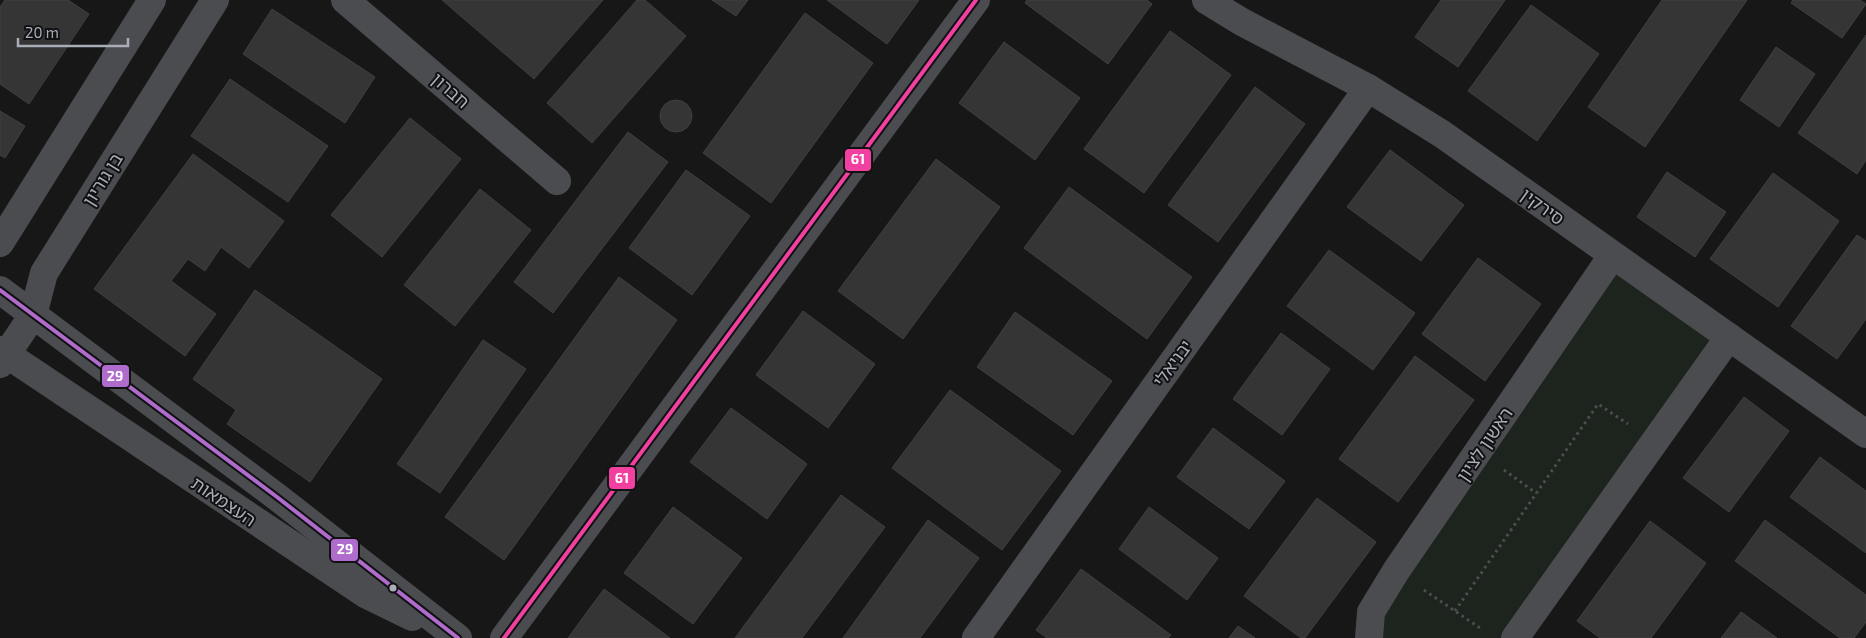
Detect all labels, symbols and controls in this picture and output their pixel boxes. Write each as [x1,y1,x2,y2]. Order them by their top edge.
scale bar [18,15,128,47]
text: 20 m [25,23,59,41]
street label: חברון [428,68,474,112]
street label: בן גוריון [77,148,127,210]
line badge: 61 [844,148,872,172]
text: 61 [851,150,865,167]
street label: סירקין [1517,183,1569,229]
street label: יבניאלי [1148,335,1196,391]
line badge: 29 [101,364,130,388]
text: 29 [107,367,123,384]
street label: ראשון לציון [1451,403,1517,485]
line badge: 61 [608,466,636,490]
text: 61 [615,469,629,486]
street label: העצמאות [188,471,260,531]
line badge: 29 [330,538,359,562]
text: 29 [337,540,353,557]
unlabelled marker [388,583,398,593]

